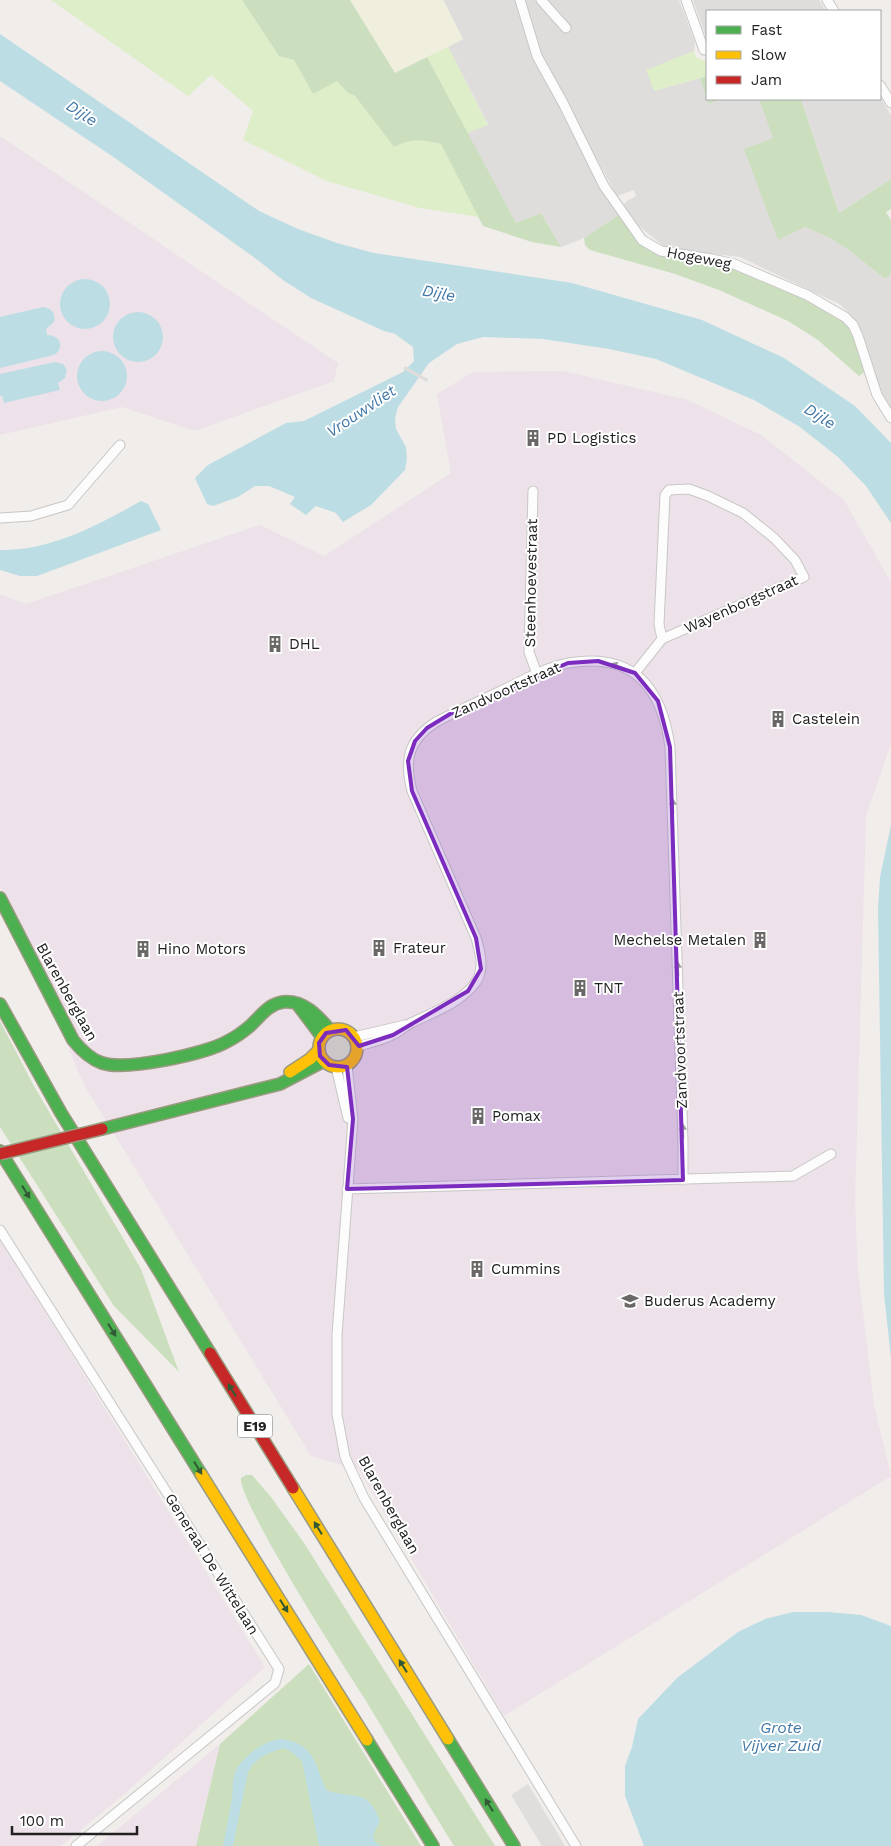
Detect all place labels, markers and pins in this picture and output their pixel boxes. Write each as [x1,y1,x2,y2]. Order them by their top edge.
building icon: PD Logistics [523,428,543,448]
place label: PD Logistics [547,429,636,447]
building icon: DHL [265,634,285,654]
place label: DHL [289,635,320,653]
building icon: Castelein [768,709,788,729]
place label: Castelein [792,710,860,728]
building icon: Mechelse Metalen [750,930,770,950]
place label: Mechelse Metalen [614,931,746,949]
building icon: Frateur [369,938,389,958]
building icon: Hino Motors [133,939,153,959]
place label: Frateur [393,939,446,957]
place label: Hino Motors [157,940,246,958]
building icon: TNT [570,978,590,998]
place label: TNT [594,979,623,997]
building icon: Pomax [468,1106,488,1126]
place label: Pomax [492,1107,541,1125]
building icon: Cummins [467,1259,487,1279]
place label: Cummins [491,1260,560,1278]
school or university icon: Buderus Academy [620,1291,640,1311]
place label: Buderus Academy [644,1292,776,1310]

